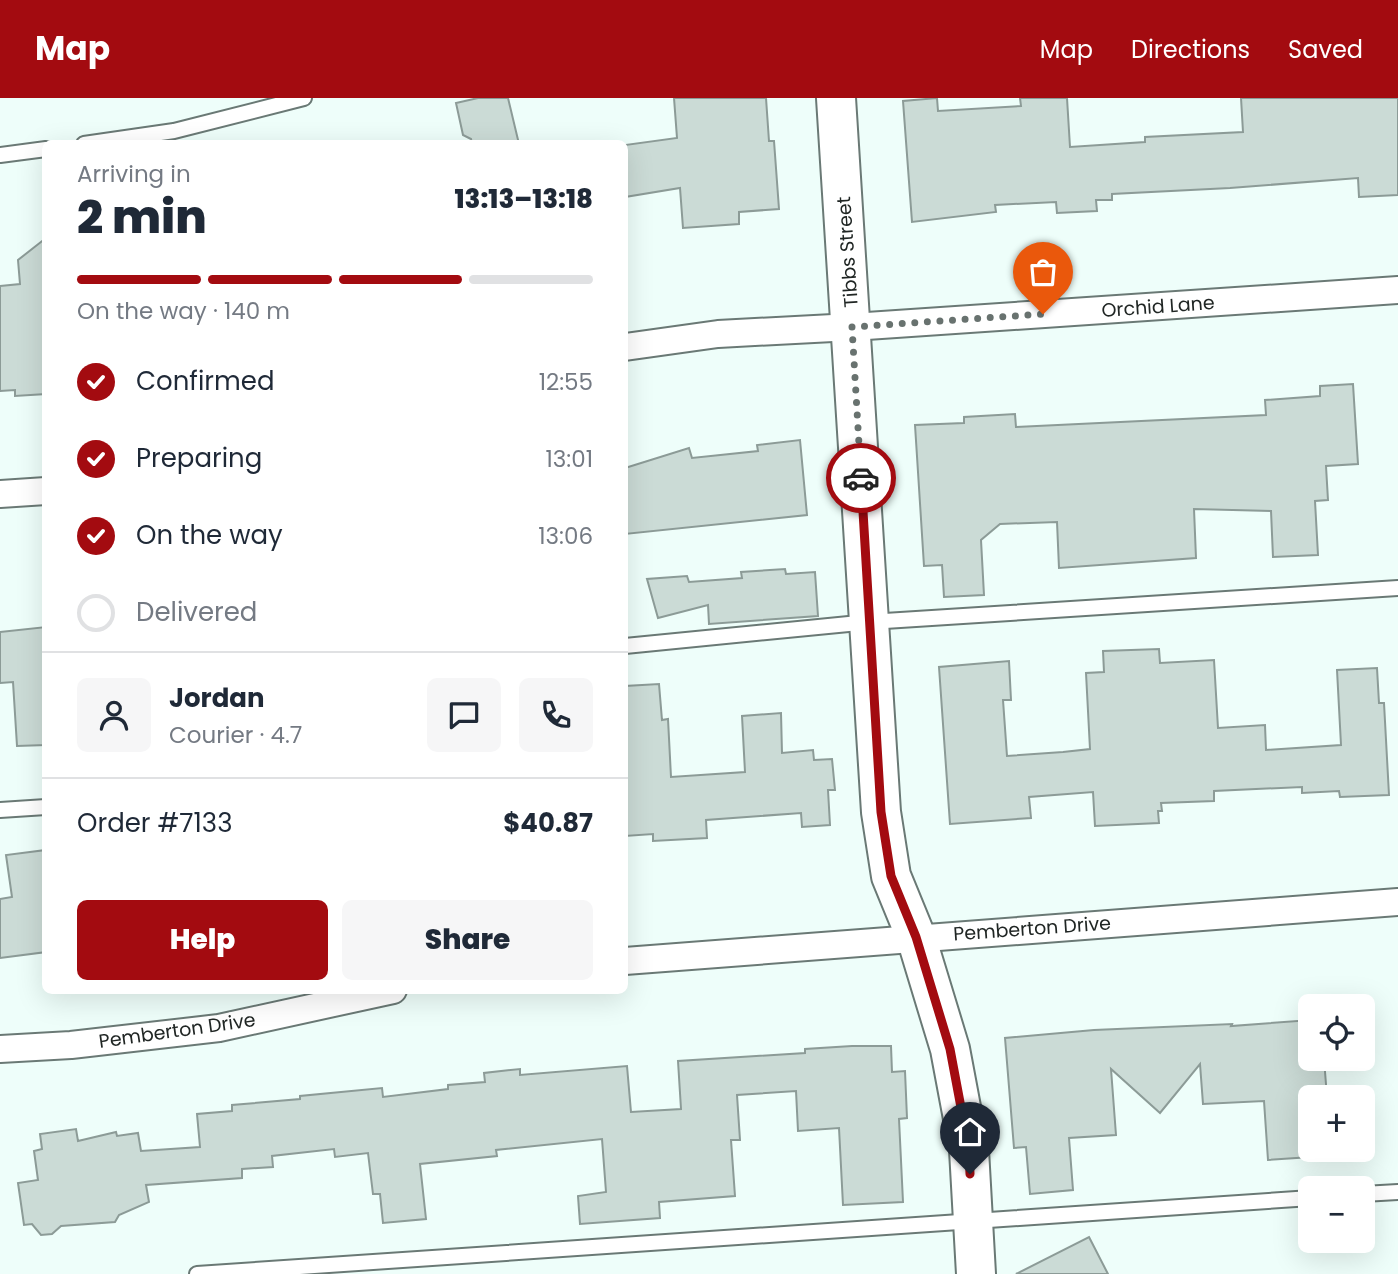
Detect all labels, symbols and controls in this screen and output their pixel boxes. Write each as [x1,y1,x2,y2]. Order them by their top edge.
text: Map [35,25,110,72]
text: Map [1040,33,1093,66]
text: Directions [1131,33,1250,66]
text: Saved [1288,33,1363,66]
text: Arriving in [77,158,191,190]
text: 13:13–13:18 [455,181,593,217]
text: 2 min [77,185,207,249]
street label: Tibbs Street [830,195,865,308]
pin [1013,242,1073,314]
icon: bag [1024,253,1062,291]
street label: Orchid Lane [1101,289,1215,324]
text: On the way · 140 m [77,295,290,327]
icon: check [77,363,115,401]
text: Confirmed [136,363,274,399]
text: 12:55 [539,366,593,398]
icon: check [77,440,115,478]
text: Preparing [136,440,262,476]
text: 13:01 [545,443,593,475]
courier [826,443,896,513]
icon: car [842,459,880,497]
icon: check [77,517,115,555]
text: On the way [136,517,283,553]
text: 13:06 [538,520,593,552]
text: Delivered [136,594,257,630]
button: person [77,678,151,752]
button: chat [427,678,501,752]
button: phone [519,678,593,752]
text: Jordan [169,680,265,716]
text: Courier · 4.7 [169,719,302,751]
text: Order #7133 [77,805,232,841]
text: $40.87 [503,805,593,841]
button: Help [77,900,328,980]
button: Share [342,900,593,980]
street label: Pemberton Drive [952,910,1112,947]
map controls [1298,994,1375,1253]
button: locate [1298,994,1375,1071]
street label: Pemberton Drive [97,1006,257,1055]
button: + [1298,1085,1375,1162]
pin [940,1102,1000,1174]
icon: home [951,1113,989,1151]
button: − [1298,1176,1375,1253]

